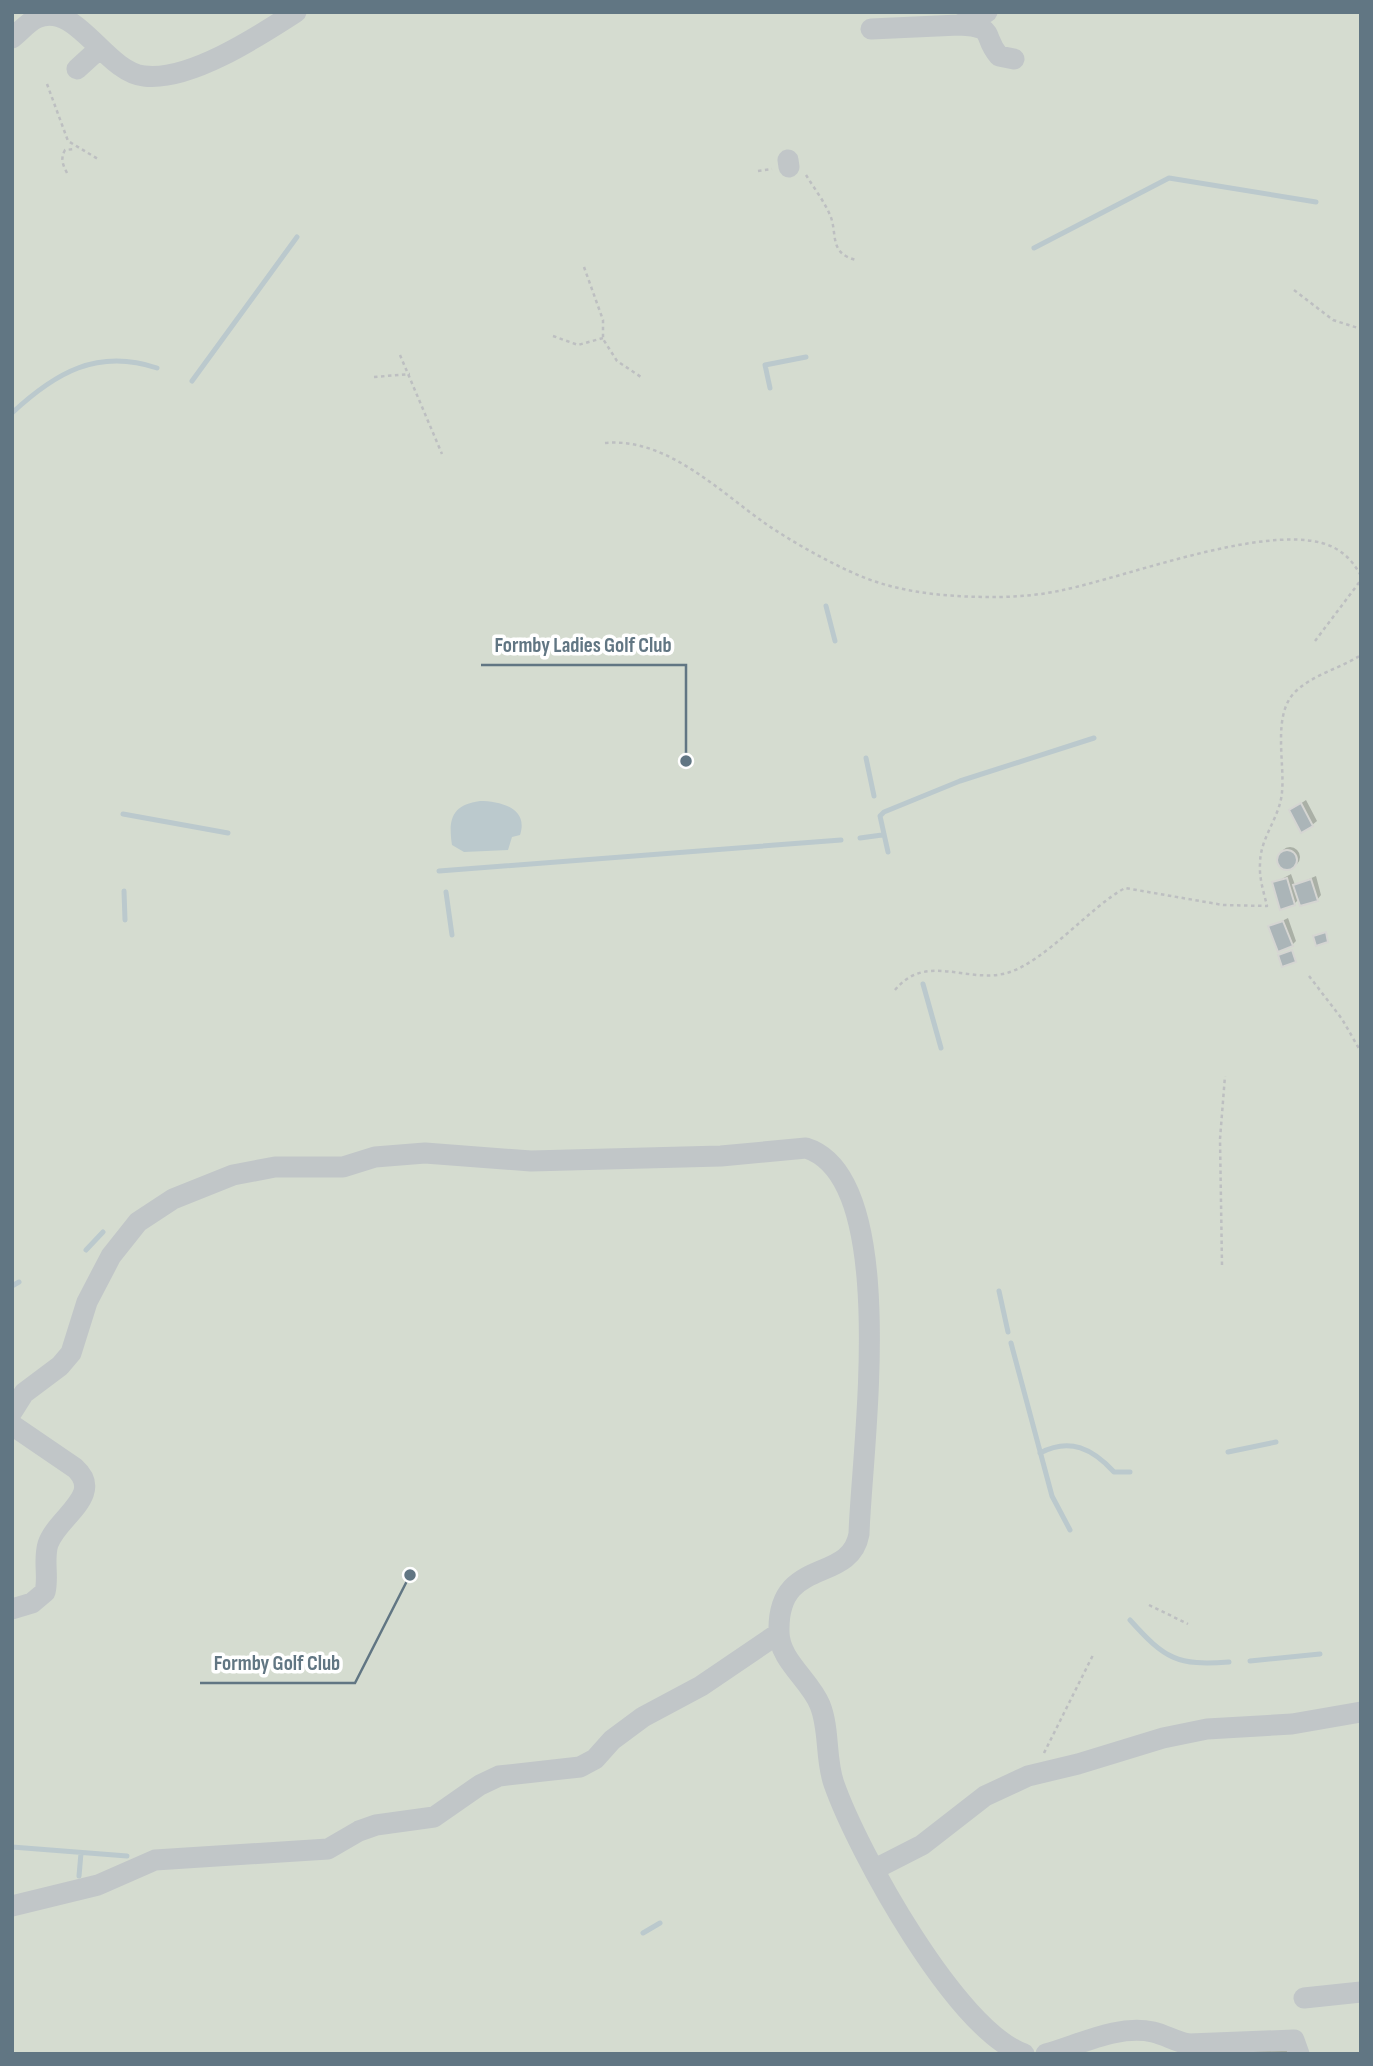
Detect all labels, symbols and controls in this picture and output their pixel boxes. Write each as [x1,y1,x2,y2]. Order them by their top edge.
callout: Formby Ladies Golf Club [481,623,686,665]
text: Formby Ladies Golf Club [494,633,672,658]
callout: Formby Golf Club [200,1641,355,1683]
text: Formby Golf Club [214,1651,340,1676]

